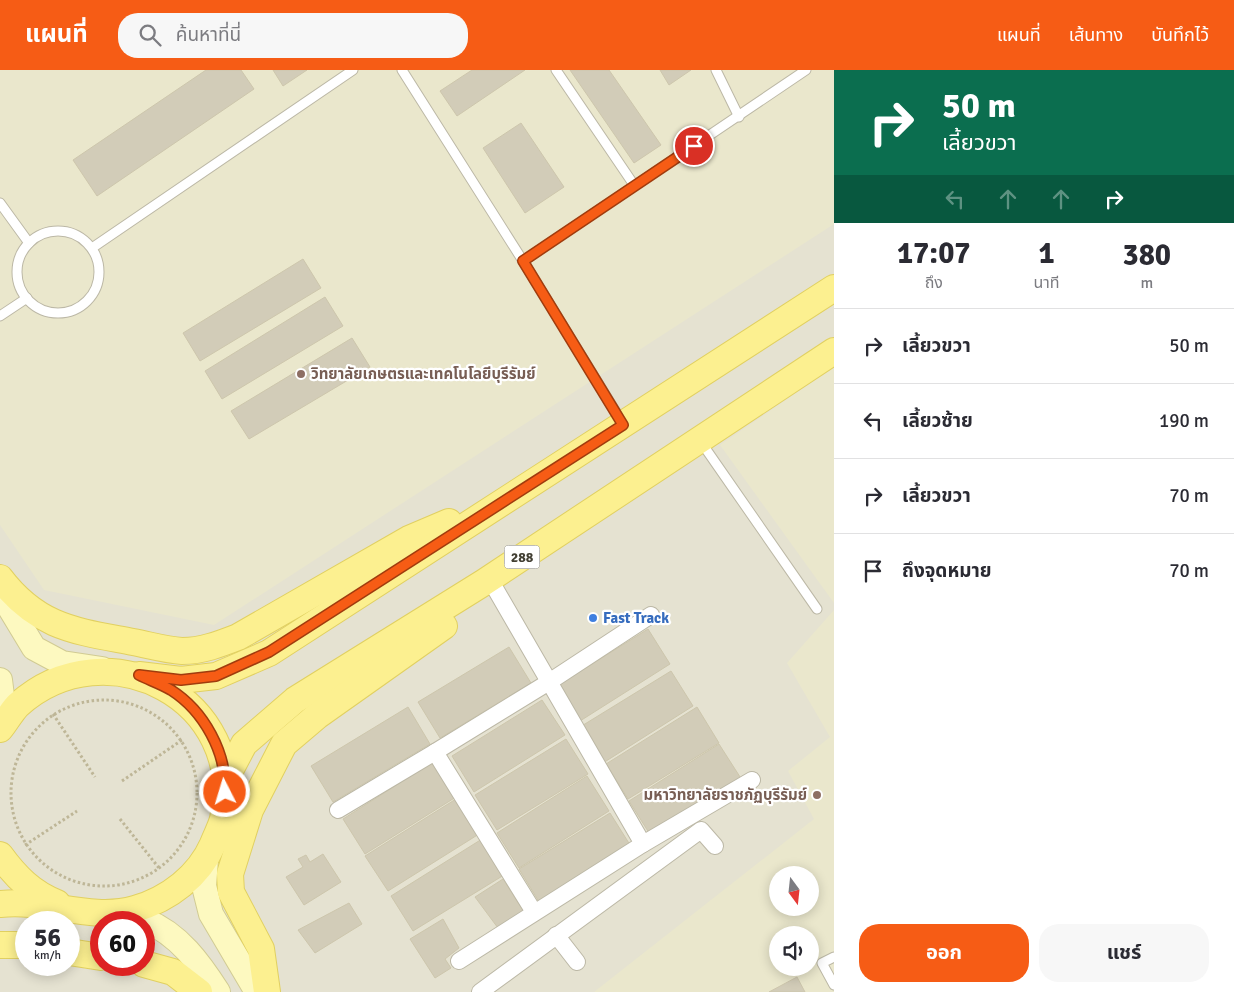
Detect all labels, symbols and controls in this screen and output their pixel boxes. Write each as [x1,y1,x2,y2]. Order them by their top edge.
search box [118,13,468,58]
text: แผนที่ [25,19,88,49]
icon: search [136,21,164,49]
text: ค้นหาที่นี่ [176,23,241,47]
text: แผนที่ [997,24,1041,46]
text: เส้นทาง [1069,24,1123,46]
text: บันทึกไว้ [1151,24,1209,46]
text: 50 m [942,84,1016,127]
icon: right [859,90,924,155]
pin [673,125,715,167]
text: เลี้ยวขวา [942,129,1017,156]
icon: arrive [680,132,708,160]
icon: left [941,185,969,213]
icon: ahead [994,185,1022,213]
icon: ahead [1047,185,1075,213]
icon: right [1100,185,1128,213]
text: 17:07 [897,235,971,272]
text: 1 [1038,235,1055,272]
text: 380 [1122,237,1171,274]
text: ถึง [925,273,943,293]
text: นาที [1033,273,1060,293]
text: m [1140,273,1153,293]
icon: right [859,332,887,360]
text: เลี้ยวขวา [902,334,971,358]
text: 50 m [1169,334,1209,358]
place label: วิทยาลัยเกษตรและเทคโนโลยีบุรีรัมย์ [310,365,536,383]
marker: วิทยาลัยเกษตรและเทคโนโลยีบุรีรัมย์ [295,368,307,380]
icon: left [859,407,887,435]
text: เลี้ยวซ้าย [902,409,973,433]
text: 190 m [1159,409,1209,433]
icon: right [859,482,887,510]
text: เลี้ยวขวา [902,484,971,508]
text: 70 m [1169,484,1209,508]
road number: 288 [504,546,540,568]
icon: arrive [859,557,887,585]
text: ถึงจุดหมาย [902,559,992,583]
text: 70 m [1169,559,1209,583]
place label: Fast Track [603,609,669,627]
marker: Fast Track [587,612,599,624]
position arrow [198,765,250,817]
place label: มหาวิทยาลัยราชภัฏบุรีรัมย์ [643,786,807,804]
marker: มหาวิทยาลัยราชภัฏบุรีรัมย์ [811,789,823,801]
north arrow [769,866,819,916]
map controls [769,866,819,976]
speed limit sign: 60 [90,911,155,976]
text: 56 [34,922,61,953]
button: ออก [859,924,1029,982]
button: แชร์ [1039,924,1209,982]
button: sound [769,926,819,976]
text: km/h [34,948,61,963]

